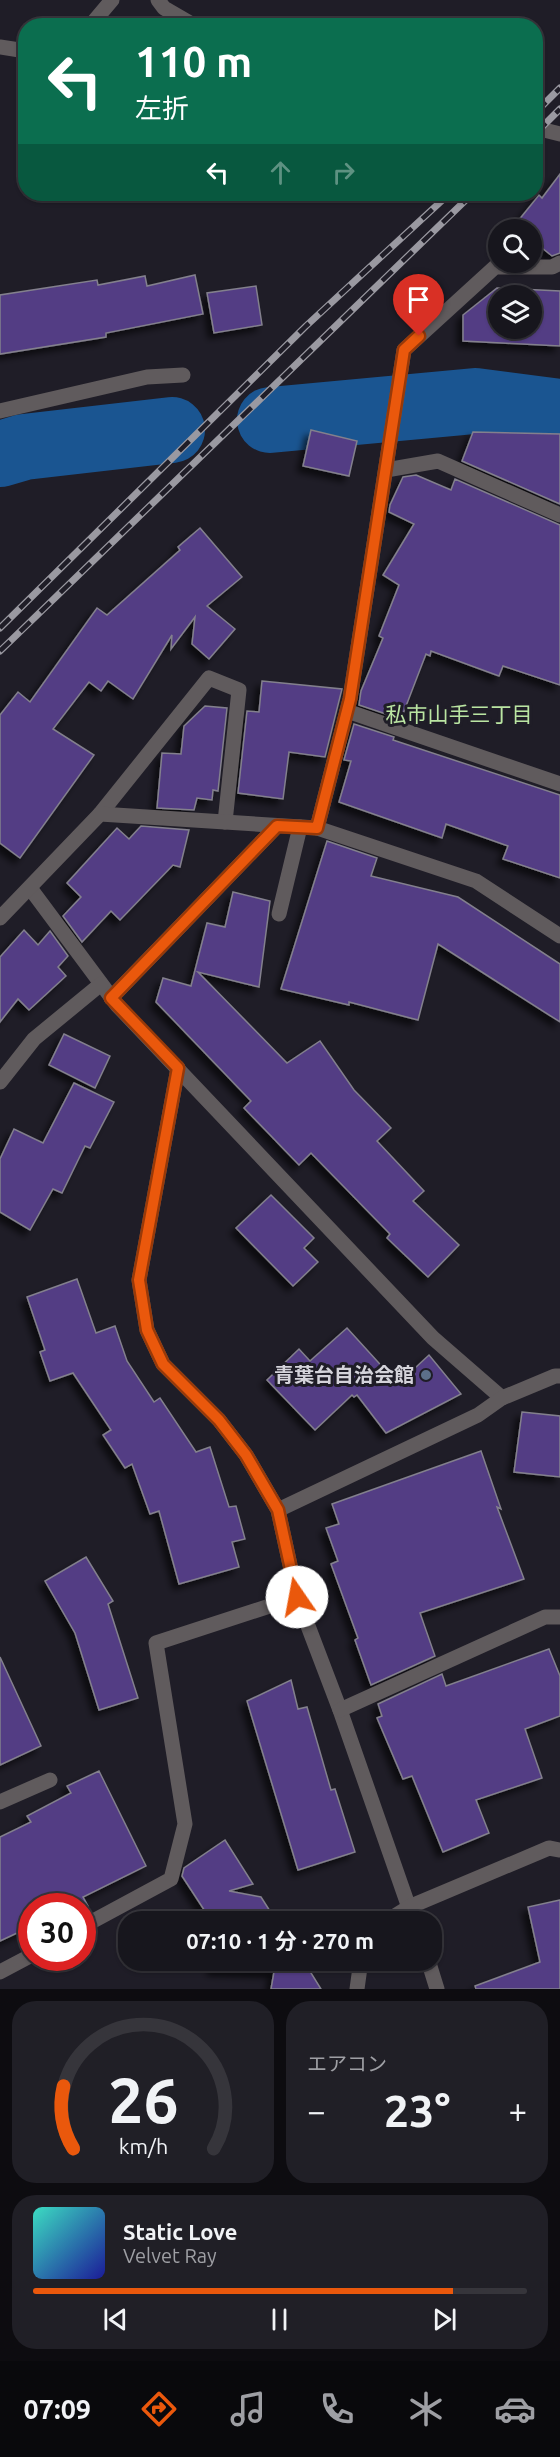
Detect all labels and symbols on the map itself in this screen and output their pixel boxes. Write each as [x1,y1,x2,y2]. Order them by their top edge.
pin [393,274,444,336]
district label: 私市山手三丁目 [386,702,533,726]
place label: 青葉台自治会館 [274,1363,414,1386]
marker: 青葉台自治会館 [419,1368,433,1382]
position arrow [265,1565,329,1629]
speed limit sign: 30 [18,1893,96,1971]

